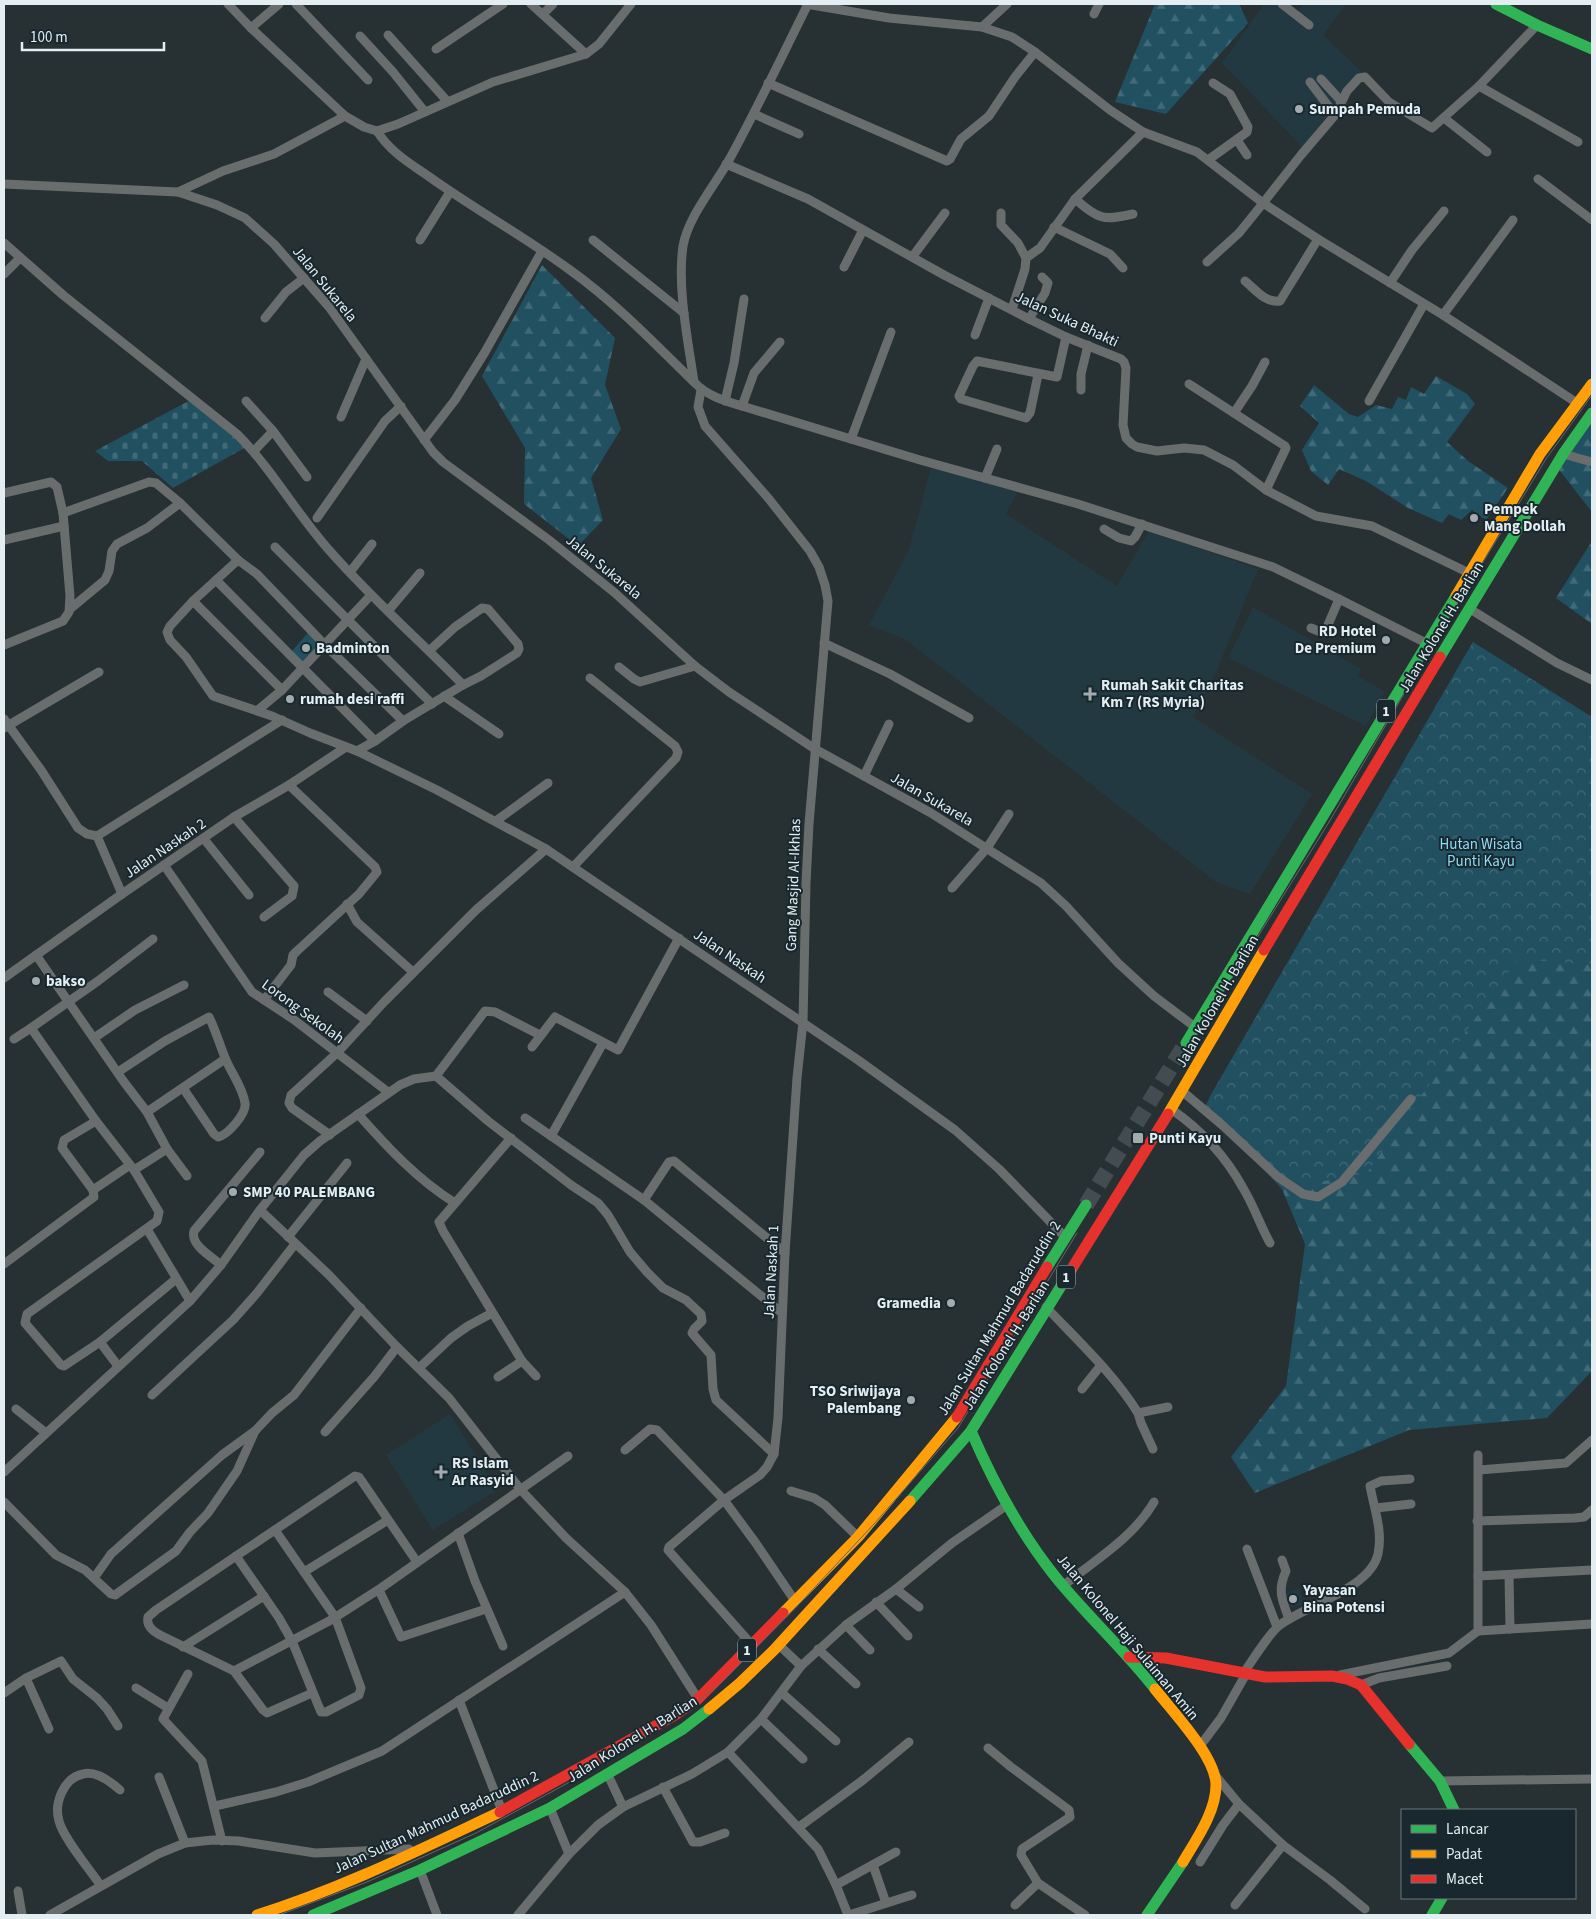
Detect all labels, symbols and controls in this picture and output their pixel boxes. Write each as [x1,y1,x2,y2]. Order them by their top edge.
scale bar [22,20,165,52]
text: 100 m [30,27,68,48]
place label: Sumpah Pemuda [1309,99,1421,120]
marker: Sumpah Pemuda [1293,103,1305,115]
street label: Jalan Sukarela [287,242,362,327]
street label: Jalan Suka Bhakti [1012,286,1122,353]
place label: Pempek Mang Dollah [1484,499,1566,537]
marker: Pempek Mang Dollah [1468,512,1480,524]
street label: Jalan Sukarela [561,530,646,605]
street label: Jalan Kolonel H. Barlian [1394,558,1489,697]
place label: RD Hotel De Premium [1295,621,1377,659]
marker: RD Hotel De Premium [1380,634,1392,646]
place label: Badminton [316,638,390,659]
marker: Badminton [300,642,312,654]
place label: Rumah Sakit Charitas Km 7 (RS Myria) [1101,675,1244,713]
marker: Rumah Sakit Charitas Km 7 (RS Myria) [1083,687,1097,701]
place label: rumah desi raffi [300,689,404,710]
marker: rumah desi raffi [284,693,296,705]
road number: 1 [1377,699,1395,722]
street label: Jalan Sukarela [887,767,977,832]
street label: Jalan Naskah 2 [120,813,210,883]
street label: Gang Masjid Al-Ikhlas [781,818,806,952]
park label: Hutan Wisata Punti Kayu [1440,834,1522,872]
street label: Jalan Naskah [689,924,770,989]
street label: Jalan Kolonel H. Barlian [1171,931,1264,1071]
place label: bakso [46,971,86,992]
street label: Lorong Sekolah [257,974,348,1049]
marker: bakso [30,975,42,987]
place label: Punti Kayu [1149,1128,1221,1149]
marker: Punti Kayu [1131,1131,1145,1145]
place label: SMP 40 PALEMBANG [243,1182,375,1203]
marker: SMP 40 PALEMBANG [227,1186,239,1198]
street label: Jalan Sultan Mahmud Badaruddin 2 [933,1217,1066,1420]
street label: Jalan Naskah 1 [759,1224,784,1320]
road number: 1 [1057,1266,1075,1288]
street label: Jalan Kolonel H. Barlian [958,1276,1055,1414]
place label: Gramedia [877,1293,941,1314]
marker: Gramedia [945,1297,957,1309]
place label: TSO Sriwijaya Palembang [810,1381,901,1419]
marker: TSO Sriwijaya Palembang [905,1394,917,1406]
place label: RS Islam Ar Rasyid [451,1453,514,1491]
marker: RS Islam Ar Rasyid [434,1465,448,1479]
street label: Jalan Kolonel Haji Sulaiman Amin [1052,1550,1204,1725]
place label: Yayasan Bina Potensi [1302,1580,1385,1618]
marker: Yayasan Bina Potensi [1287,1593,1299,1605]
road number: 1 [738,1638,756,1662]
street label: Jalan Kolonel H. Barlian [563,1691,701,1788]
street label: Jalan Sultan Mahmud Badaruddin 2 [330,1766,542,1879]
legend [1401,1809,1576,1899]
text: Lancar [1446,1819,1489,1840]
text: Padat [1446,1844,1482,1865]
text: Macet [1446,1869,1483,1890]

